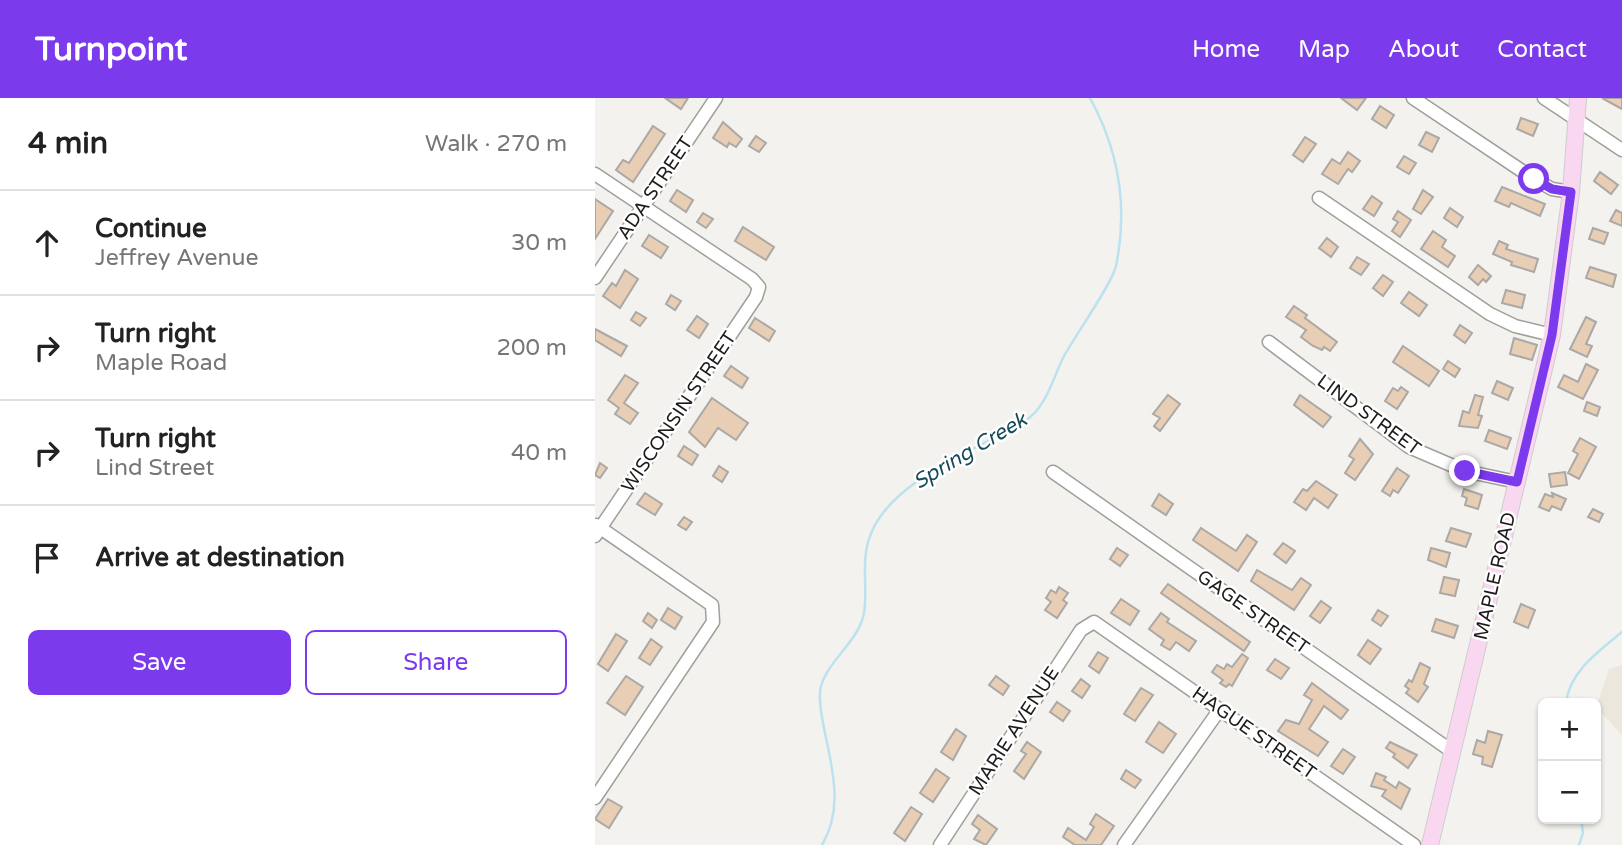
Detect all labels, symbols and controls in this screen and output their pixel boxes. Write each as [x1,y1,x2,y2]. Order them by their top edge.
text: Turnpoint [35,30,187,69]
text: Home [1192,35,1260,64]
text: Map [1298,35,1350,64]
text: About [1388,35,1459,64]
text: Contact [1497,35,1587,64]
text: 4 min [28,125,108,162]
text: Walk · 270 m [425,130,567,158]
street label: ADA STREET [613,132,698,244]
route start [1518,163,1549,194]
text: Continue [95,213,207,244]
icon: ahead [28,224,66,262]
text: 30 m [511,229,567,257]
text: Jeffrey Avenue [95,244,259,272]
text: Turn right [95,318,216,349]
street label: WISCONSIN STREET [617,327,741,497]
icon: right [28,329,66,367]
text: 200 m [497,334,567,362]
text: Maple Road [95,349,227,377]
street label: LIND STREET [1313,370,1425,460]
water label: Spring Creek [909,406,1033,495]
text: Turn right [95,423,216,454]
icon: right [28,434,66,472]
text: 40 m [511,439,567,467]
text: Lind Street [95,454,214,482]
route end [1449,455,1480,486]
street label: MAPLE ROAD [1470,510,1520,642]
icon: arrive [28,539,66,577]
text: Arrive at destination [95,542,345,573]
street label: GAGE STREET [1193,565,1314,659]
button: Save [28,630,291,695]
button: Share [305,630,567,695]
street label: MARIE AVENUE [964,663,1064,799]
street label: HAGUE STREET [1188,682,1320,784]
map controls [1538,698,1601,824]
button: + [1538,698,1601,761]
button: − [1538,761,1601,824]

